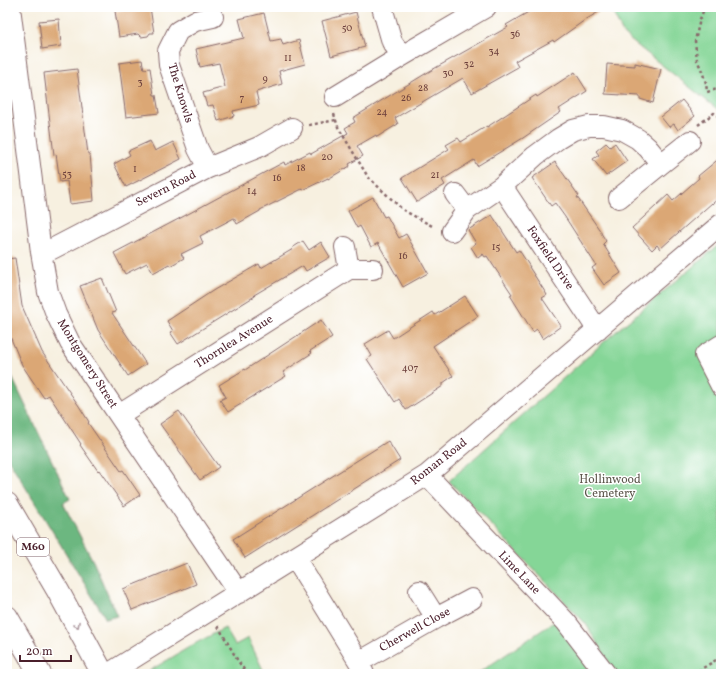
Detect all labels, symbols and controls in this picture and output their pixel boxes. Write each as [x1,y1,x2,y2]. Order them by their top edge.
house number: 50 [342,21,352,35]
house number: 36 [510,27,520,41]
house number: 34 [488,44,500,58]
house number: 11 [284,51,292,65]
house number: 32 [464,57,474,71]
street label: The Knowls [163,61,197,125]
house number: 30 [443,66,453,80]
house number: 9 [262,72,268,86]
house number: 3 [137,75,143,89]
house number: 28 [418,81,428,95]
house number: 7 [240,91,245,105]
house number: 26 [401,91,411,105]
house number: 24 [376,105,388,119]
house number: 20 [321,150,333,164]
house number: 18 [297,161,305,175]
house number: 1 [133,162,137,176]
house number: 53 [62,167,72,181]
street label: Severn Road [133,167,199,211]
house number: 21 [430,168,440,182]
house number: 16 [273,171,281,185]
house number: 14 [247,184,257,198]
street label: Foxfield Drive [523,223,577,293]
house number: 15 [492,240,501,254]
house number: 16 [399,249,407,263]
street label: Thornlea Avenue [192,311,276,372]
street label: Montgomery Street [53,316,121,412]
house number: 407 [402,361,418,375]
street label: Roman Road [407,435,471,489]
park label: Hollinwood Cemetery [579,472,641,502]
road number: M60 [17,538,49,556]
street label: Lime Lane [494,548,544,598]
street label: Cherwell Close [377,604,454,656]
one-way arrow [72,621,80,628]
scale bar [20,637,71,663]
text: 20 m [26,644,53,660]

